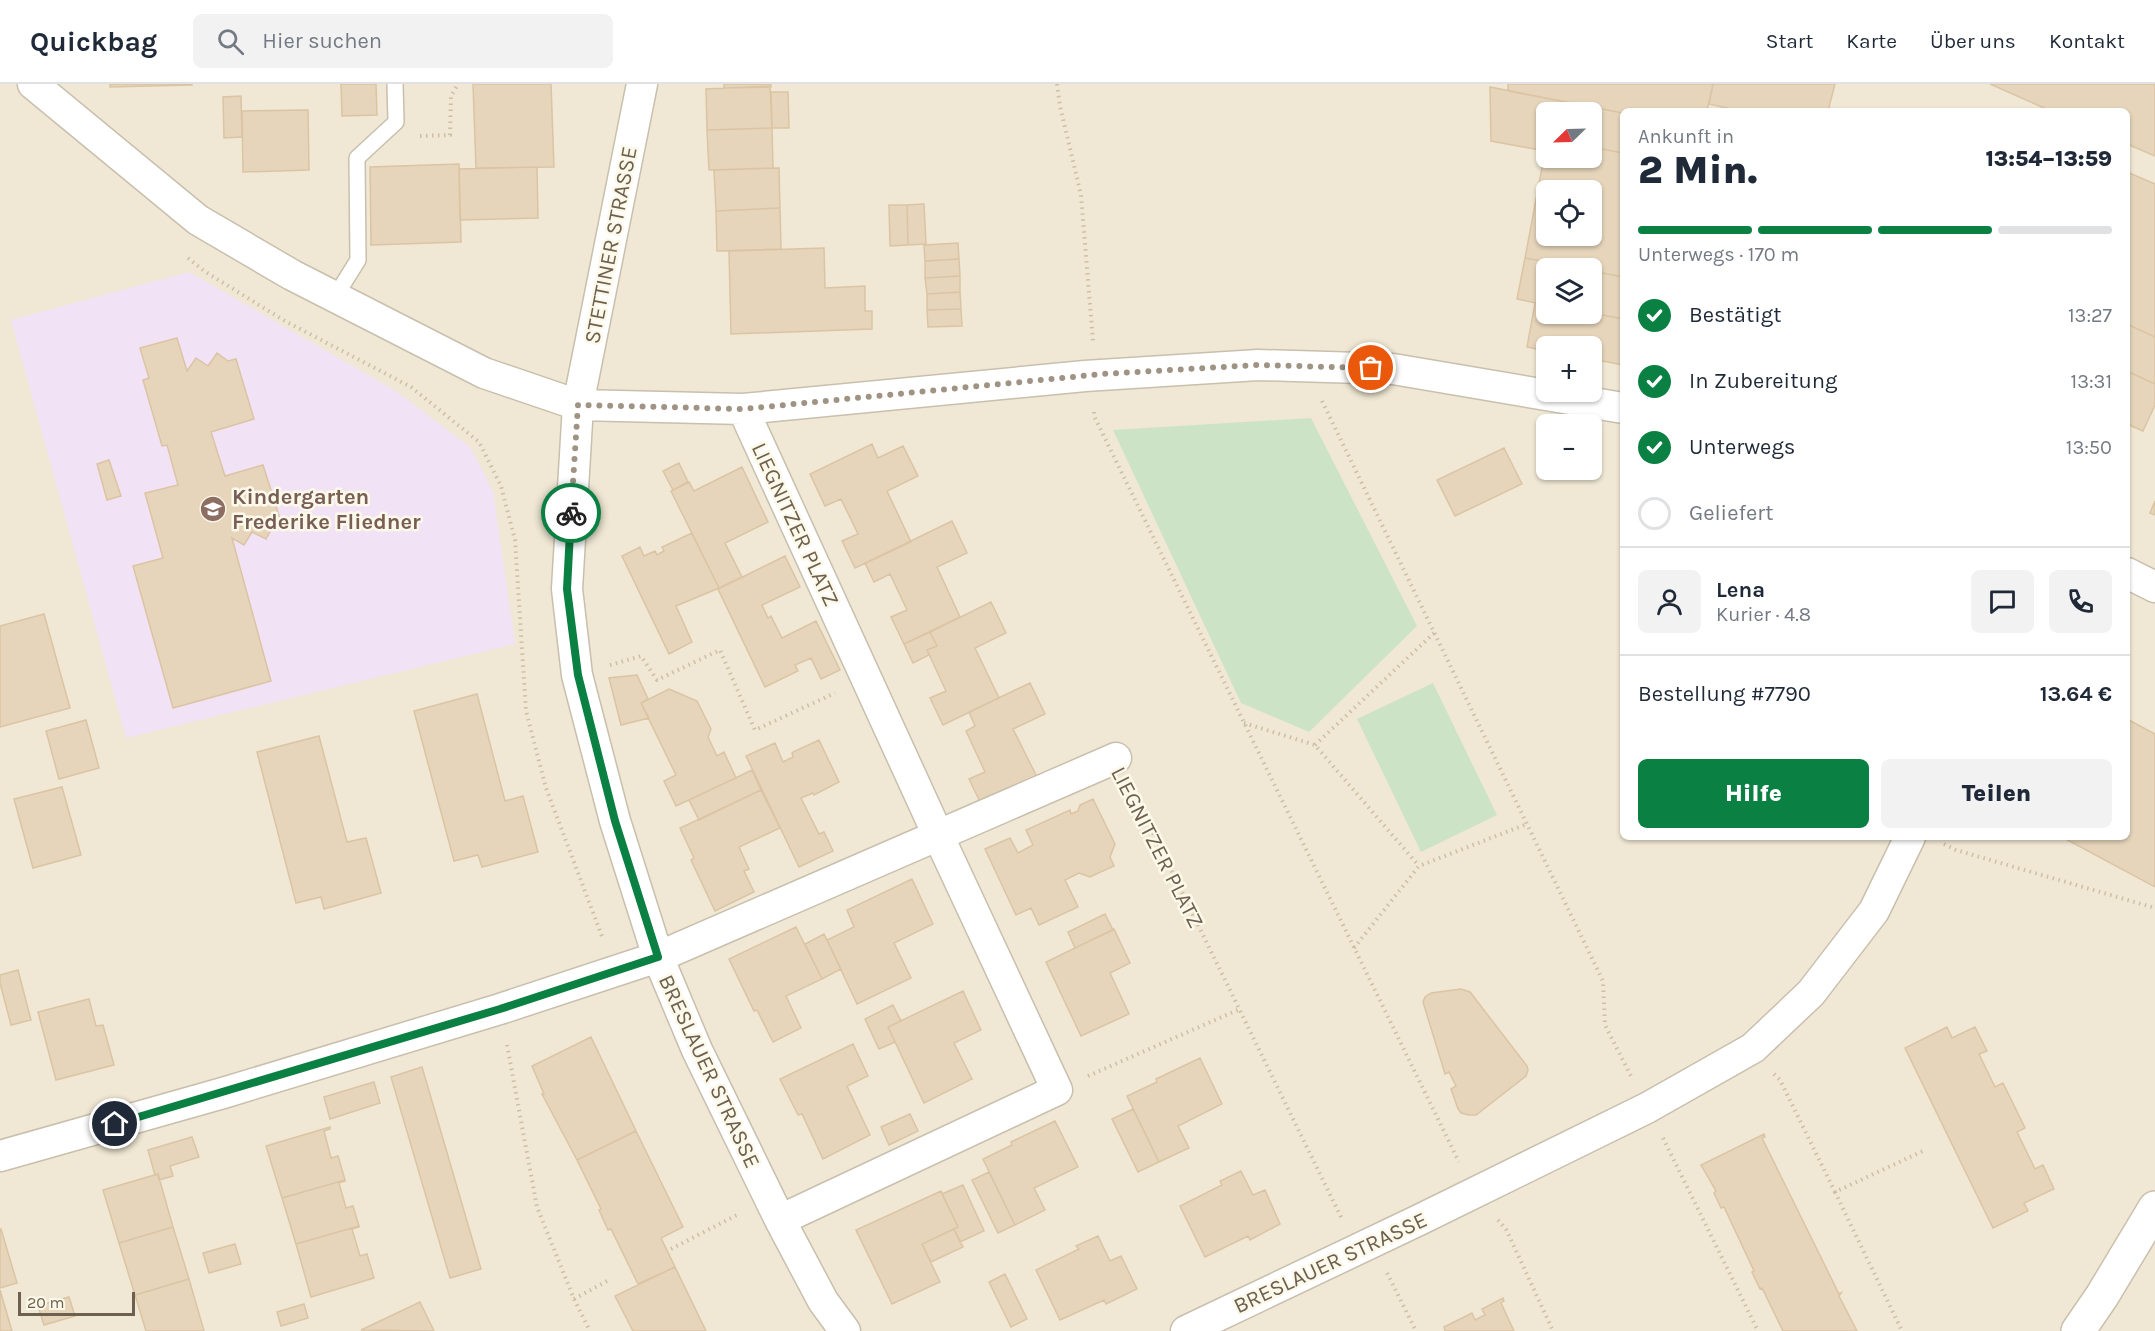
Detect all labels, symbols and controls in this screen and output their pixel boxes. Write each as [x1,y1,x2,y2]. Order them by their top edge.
search box [193,14,613,68]
text: Quickbag [30,25,157,58]
icon: search [214,25,247,58]
text: Hier suchen [262,28,382,54]
text: Start [1766,29,1813,53]
text: Karte [1846,29,1897,53]
text: Über uns [1930,29,2016,53]
text: Kontakt [2049,29,2125,53]
north arrow [1536,102,1602,168]
map controls [1536,102,1602,480]
text: Ankunft in [1638,125,1734,148]
street label: STETTINER STRASSE [579,144,643,346]
text: 13:54–13:59 [1985,146,2112,172]
text: 2 Min. [1638,147,1757,193]
button: locate [1536,180,1602,246]
text: Unterwegs · 170 m [1638,243,1799,266]
button: layers [1536,258,1602,324]
icon: check [1638,299,1671,332]
text: Bestätigt [1689,302,1781,328]
text: 13:27 [2068,304,2112,327]
button: + [1536,336,1602,402]
pin [1345,342,1396,393]
icon: bag [1354,351,1387,384]
icon: check [1638,365,1671,398]
text: In Zubereitung [1689,368,1837,394]
text: 13:31 [2071,370,2112,393]
button: − [1536,414,1602,480]
icon: check [1638,431,1671,464]
text: Unterwegs [1689,434,1795,460]
text: 13:50 [2066,436,2112,459]
street label: LIEGNITZER PLATZ [746,438,844,610]
courier [541,483,601,543]
place label: Kindergarten Frederike Fliedner [232,484,421,535]
school or university icon: Kindergarten Frederike Fliedner [198,494,228,524]
icon: bike [555,497,588,530]
text: Geliefert [1689,500,1774,526]
button: person [1638,570,1701,633]
button: chat [1971,570,2034,633]
button: phone [2049,570,2112,633]
text: Lena [1716,577,1765,603]
text: Kurier · 4.8 [1716,603,1811,626]
text: Bestellung #7790 [1638,681,1811,707]
text: 13.64 € [2040,681,2112,707]
button: Hilfe [1638,759,1869,828]
button: Teilen [1881,759,2112,828]
street label: LIEGNITZER PLATZ [1105,762,1209,932]
street label: BRESLAUER STRASSE [653,971,765,1172]
pin [89,1098,140,1149]
icon: home [98,1107,131,1140]
street label: BRESLAUER STRASSE [1230,1207,1431,1319]
scale bar [18,1289,135,1316]
text: 20 m [27,1293,65,1312]

